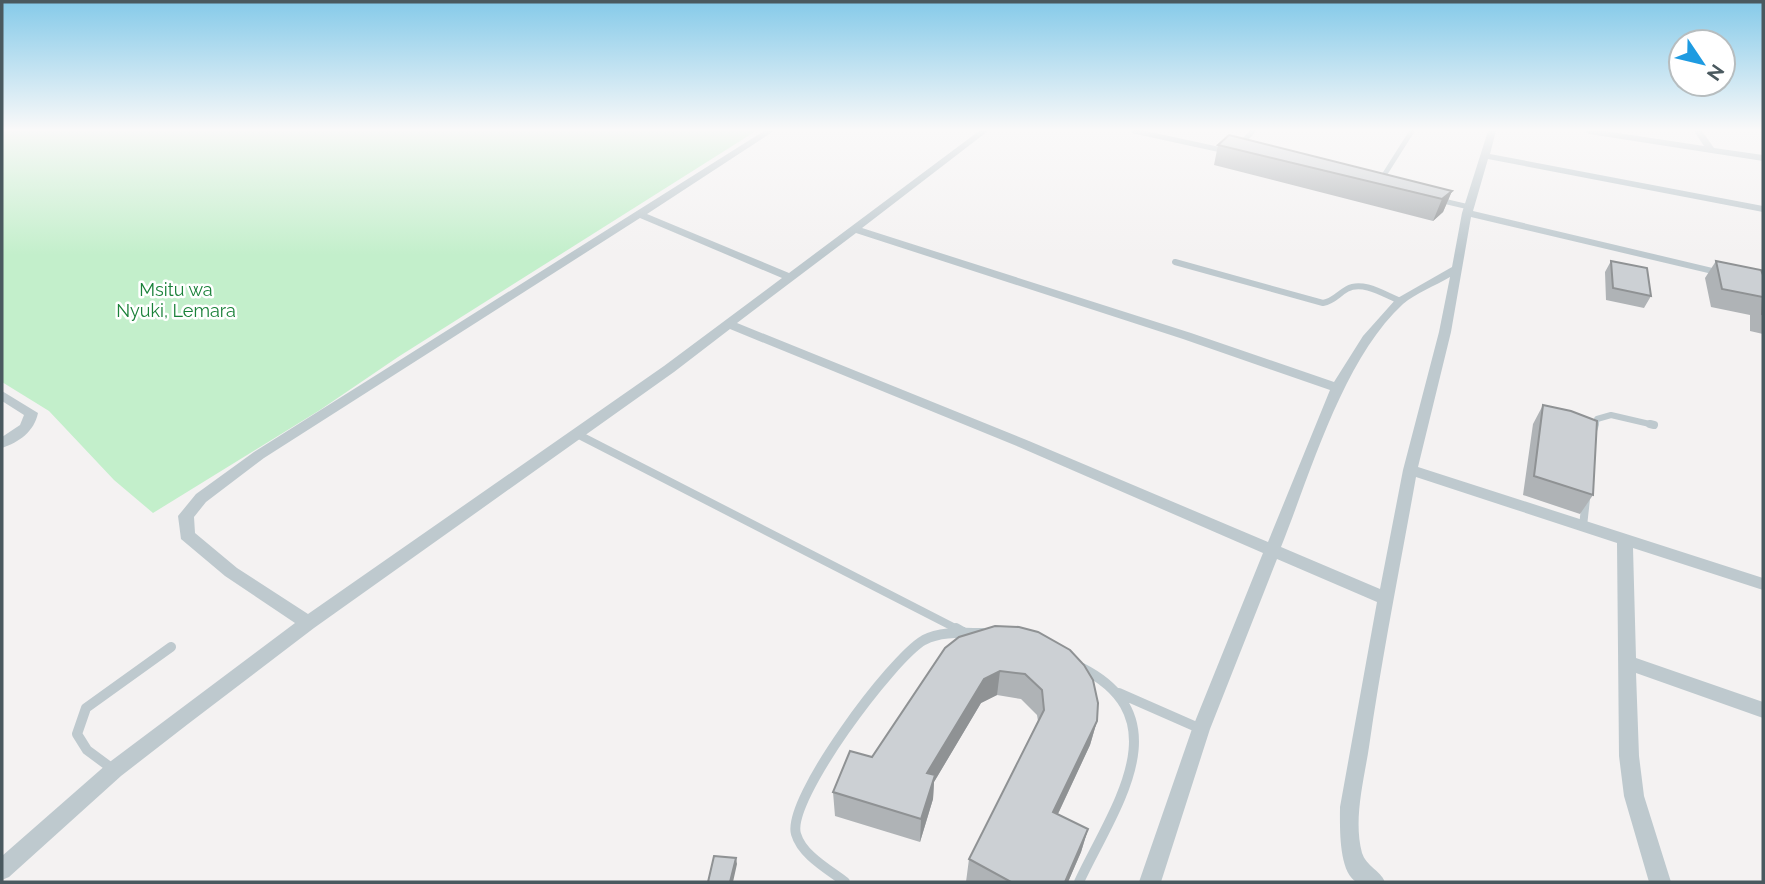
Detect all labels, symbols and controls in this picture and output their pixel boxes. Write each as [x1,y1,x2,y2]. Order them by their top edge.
north arrow [1667,28,1737,98]
text: N [1703,61,1729,85]
park label: Msitu wa Nyuki, Lemara [116,279,236,321]

